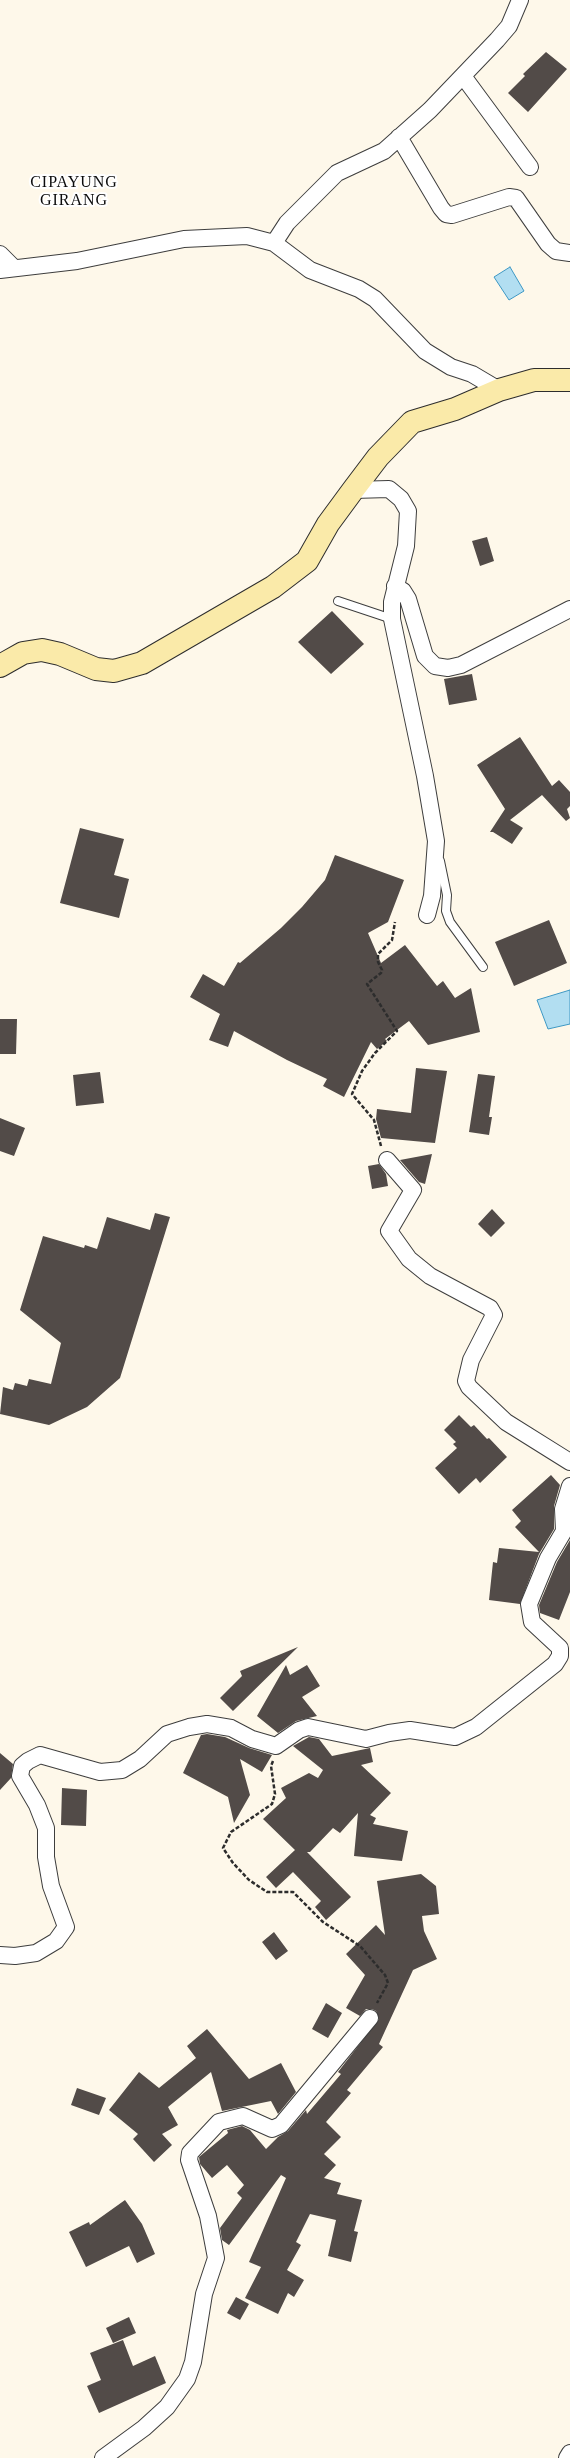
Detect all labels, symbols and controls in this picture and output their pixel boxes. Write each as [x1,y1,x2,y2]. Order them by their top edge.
district label: CIPAYUNG GIRANG [30,173,118,211]

